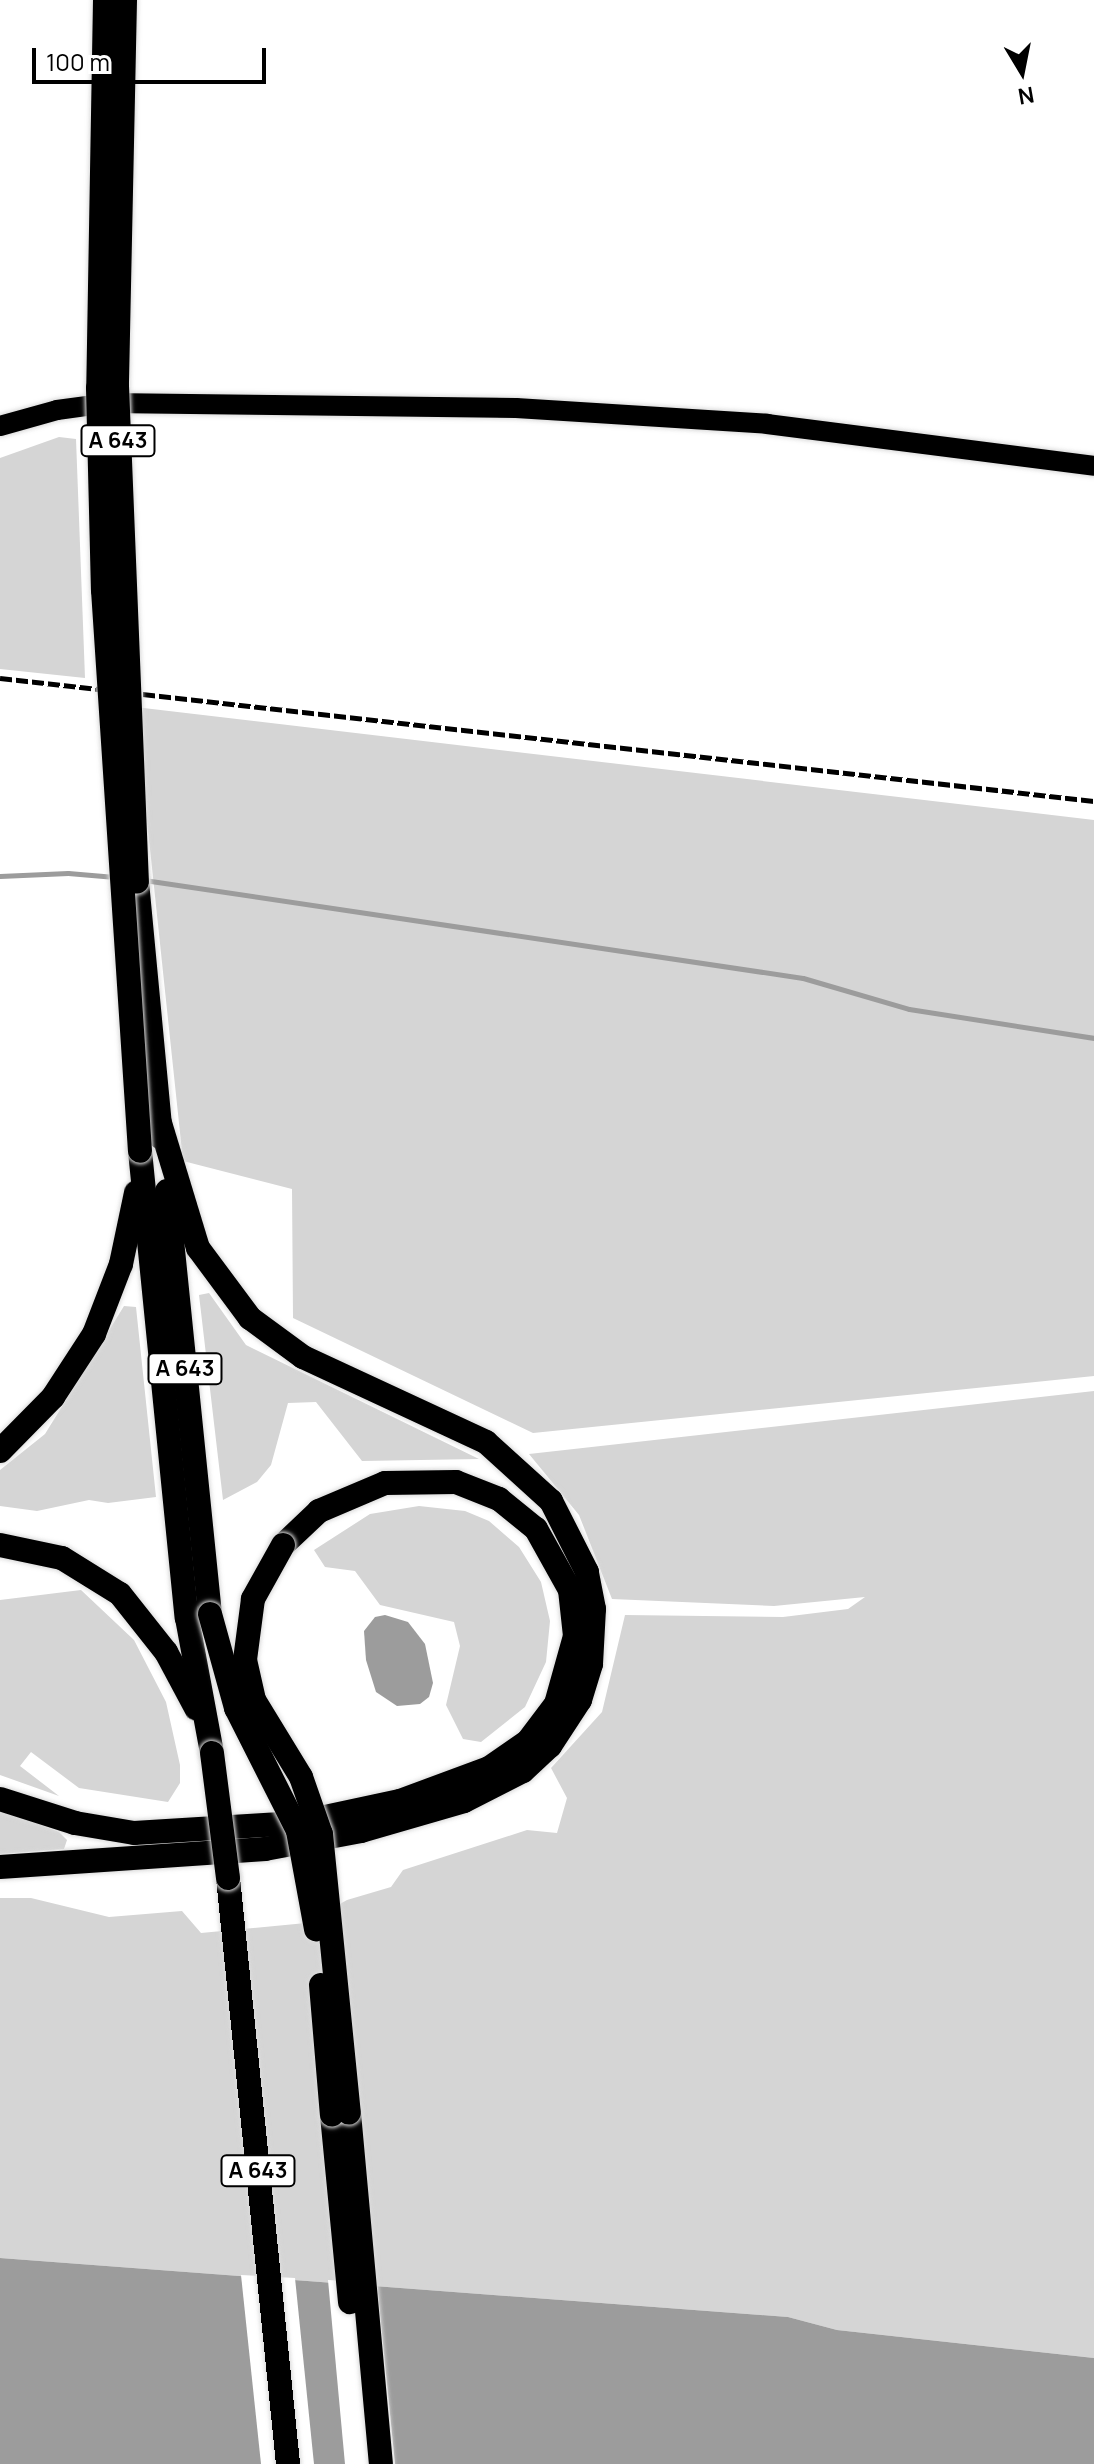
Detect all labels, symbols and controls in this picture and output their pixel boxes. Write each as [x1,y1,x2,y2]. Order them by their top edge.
scale bar [36,32,270,82]
north arrow [982,32,1062,112]
text: 100 m [46,45,110,78]
text: N [1016,79,1037,112]
road number: A 643 [80,423,156,459]
road number: A 643 [147,1351,223,1387]
road number: A 643 [220,2153,296,2189]

